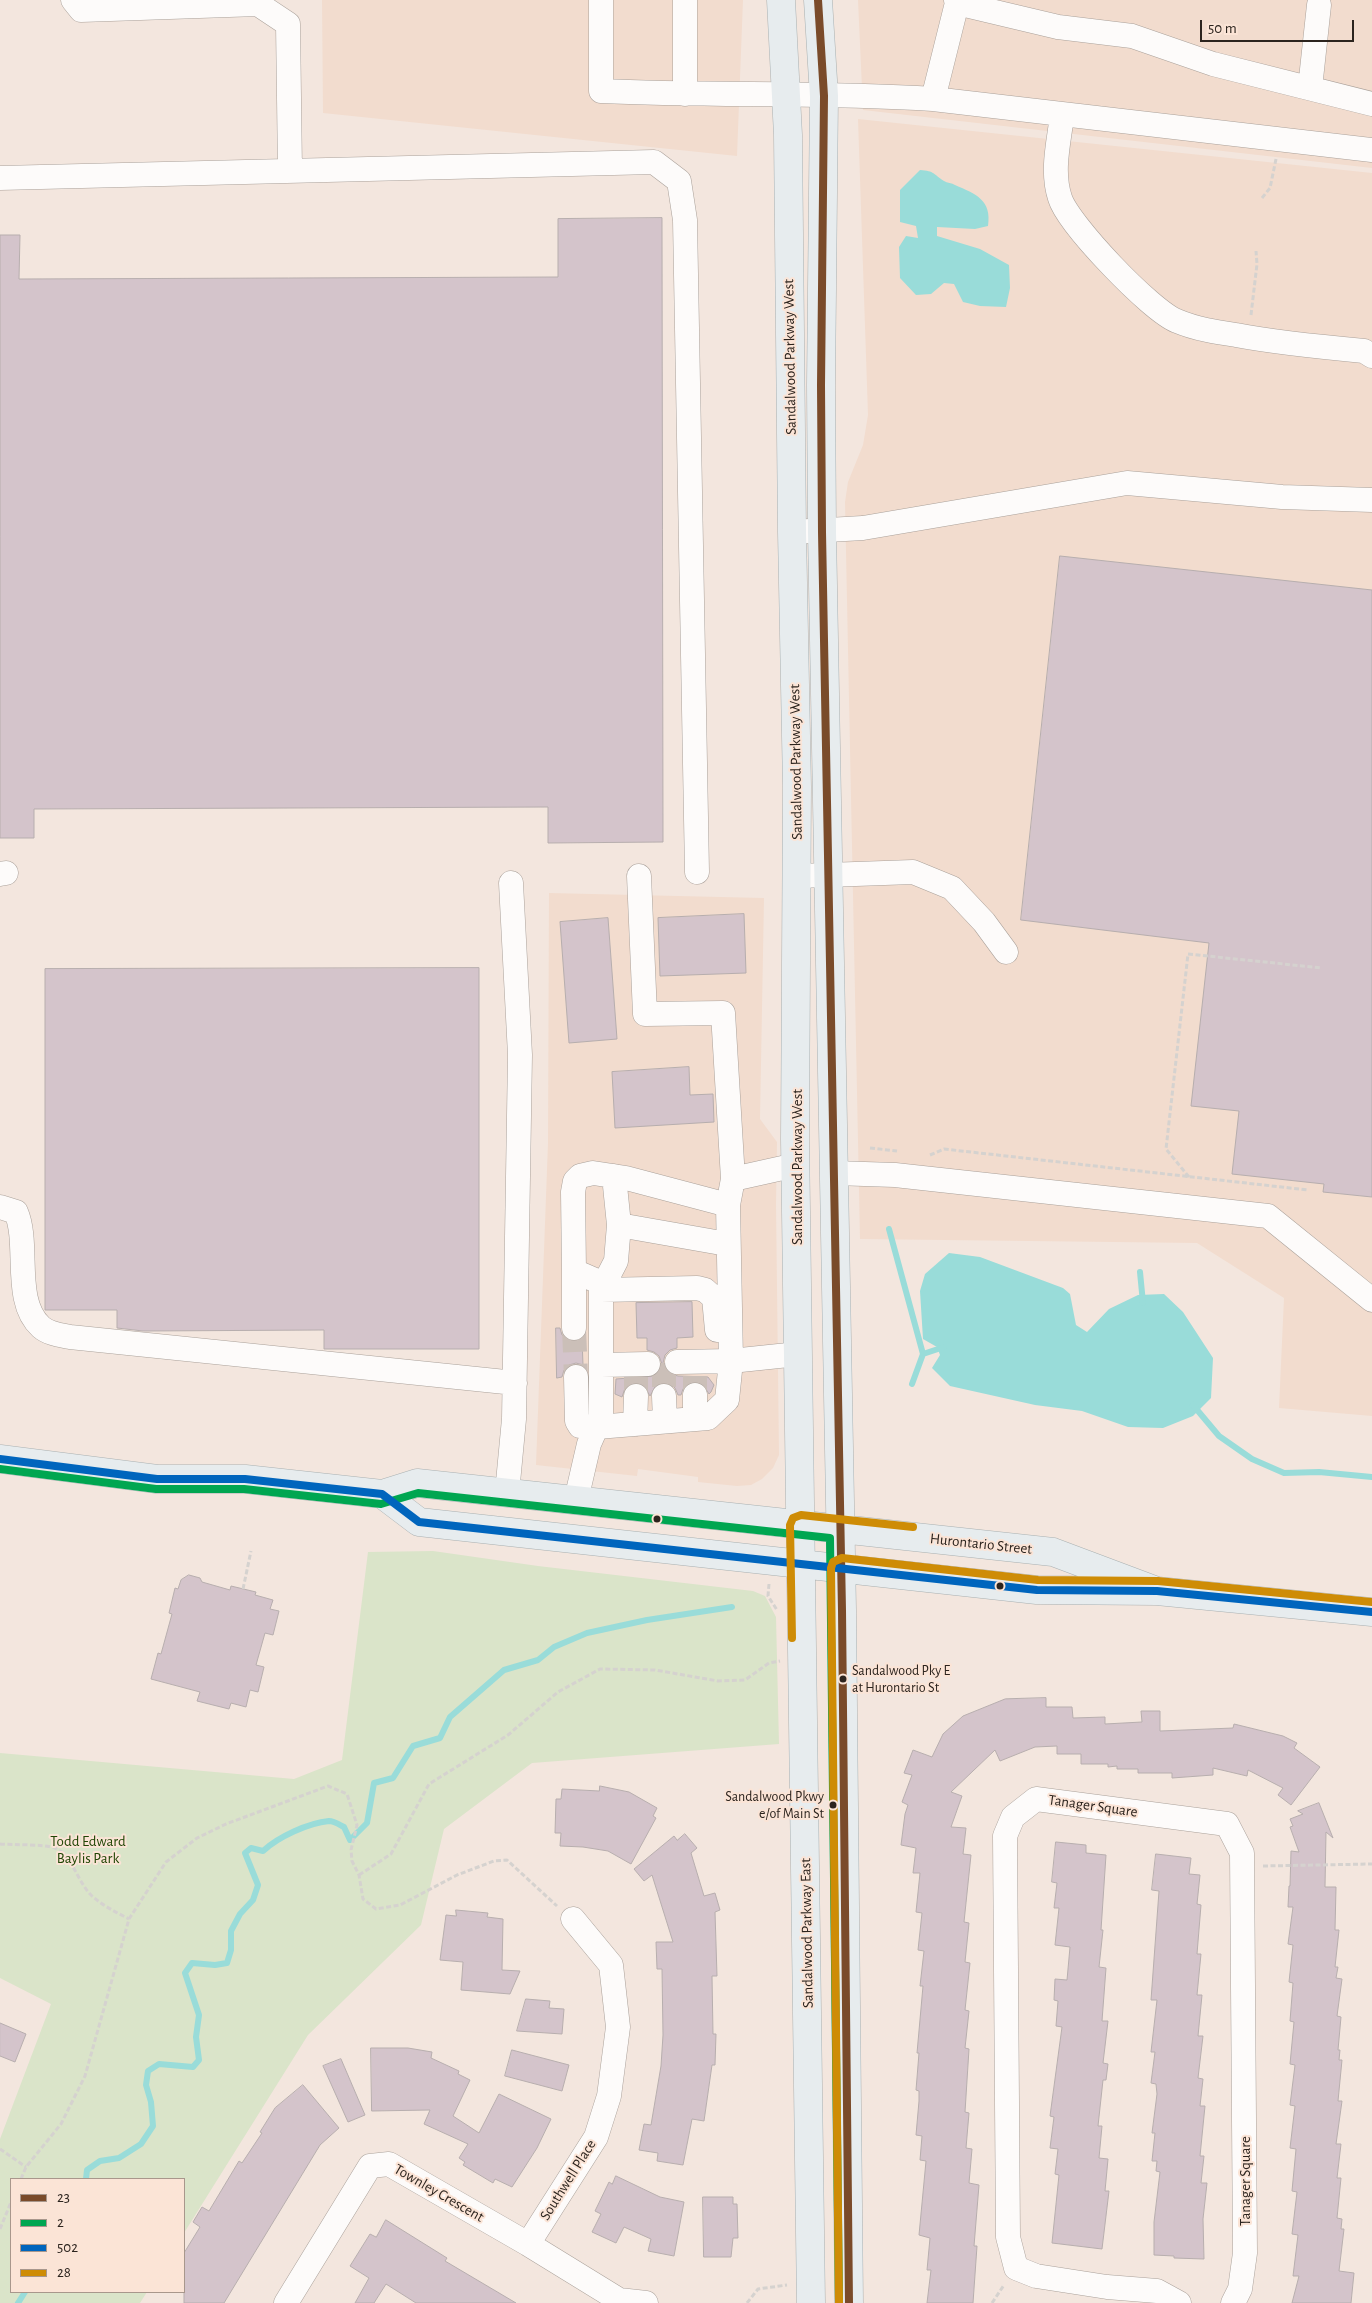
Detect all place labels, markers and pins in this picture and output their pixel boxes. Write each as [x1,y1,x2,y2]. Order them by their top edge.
unlabelled marker [652,1514,662,1524]
unlabelled marker [995,1581,1005,1591]
place label: Sandalwood Pky E at Hurontario St [852,1663,950,1695]
marker: Sandalwood Pky E at Hurontario St [838,1674,848,1684]
place label: Sandalwood Pkwy e/of Main St [725,1789,824,1821]
marker: Sandalwood Pkwy e/of Main St [828,1800,838,1810]

